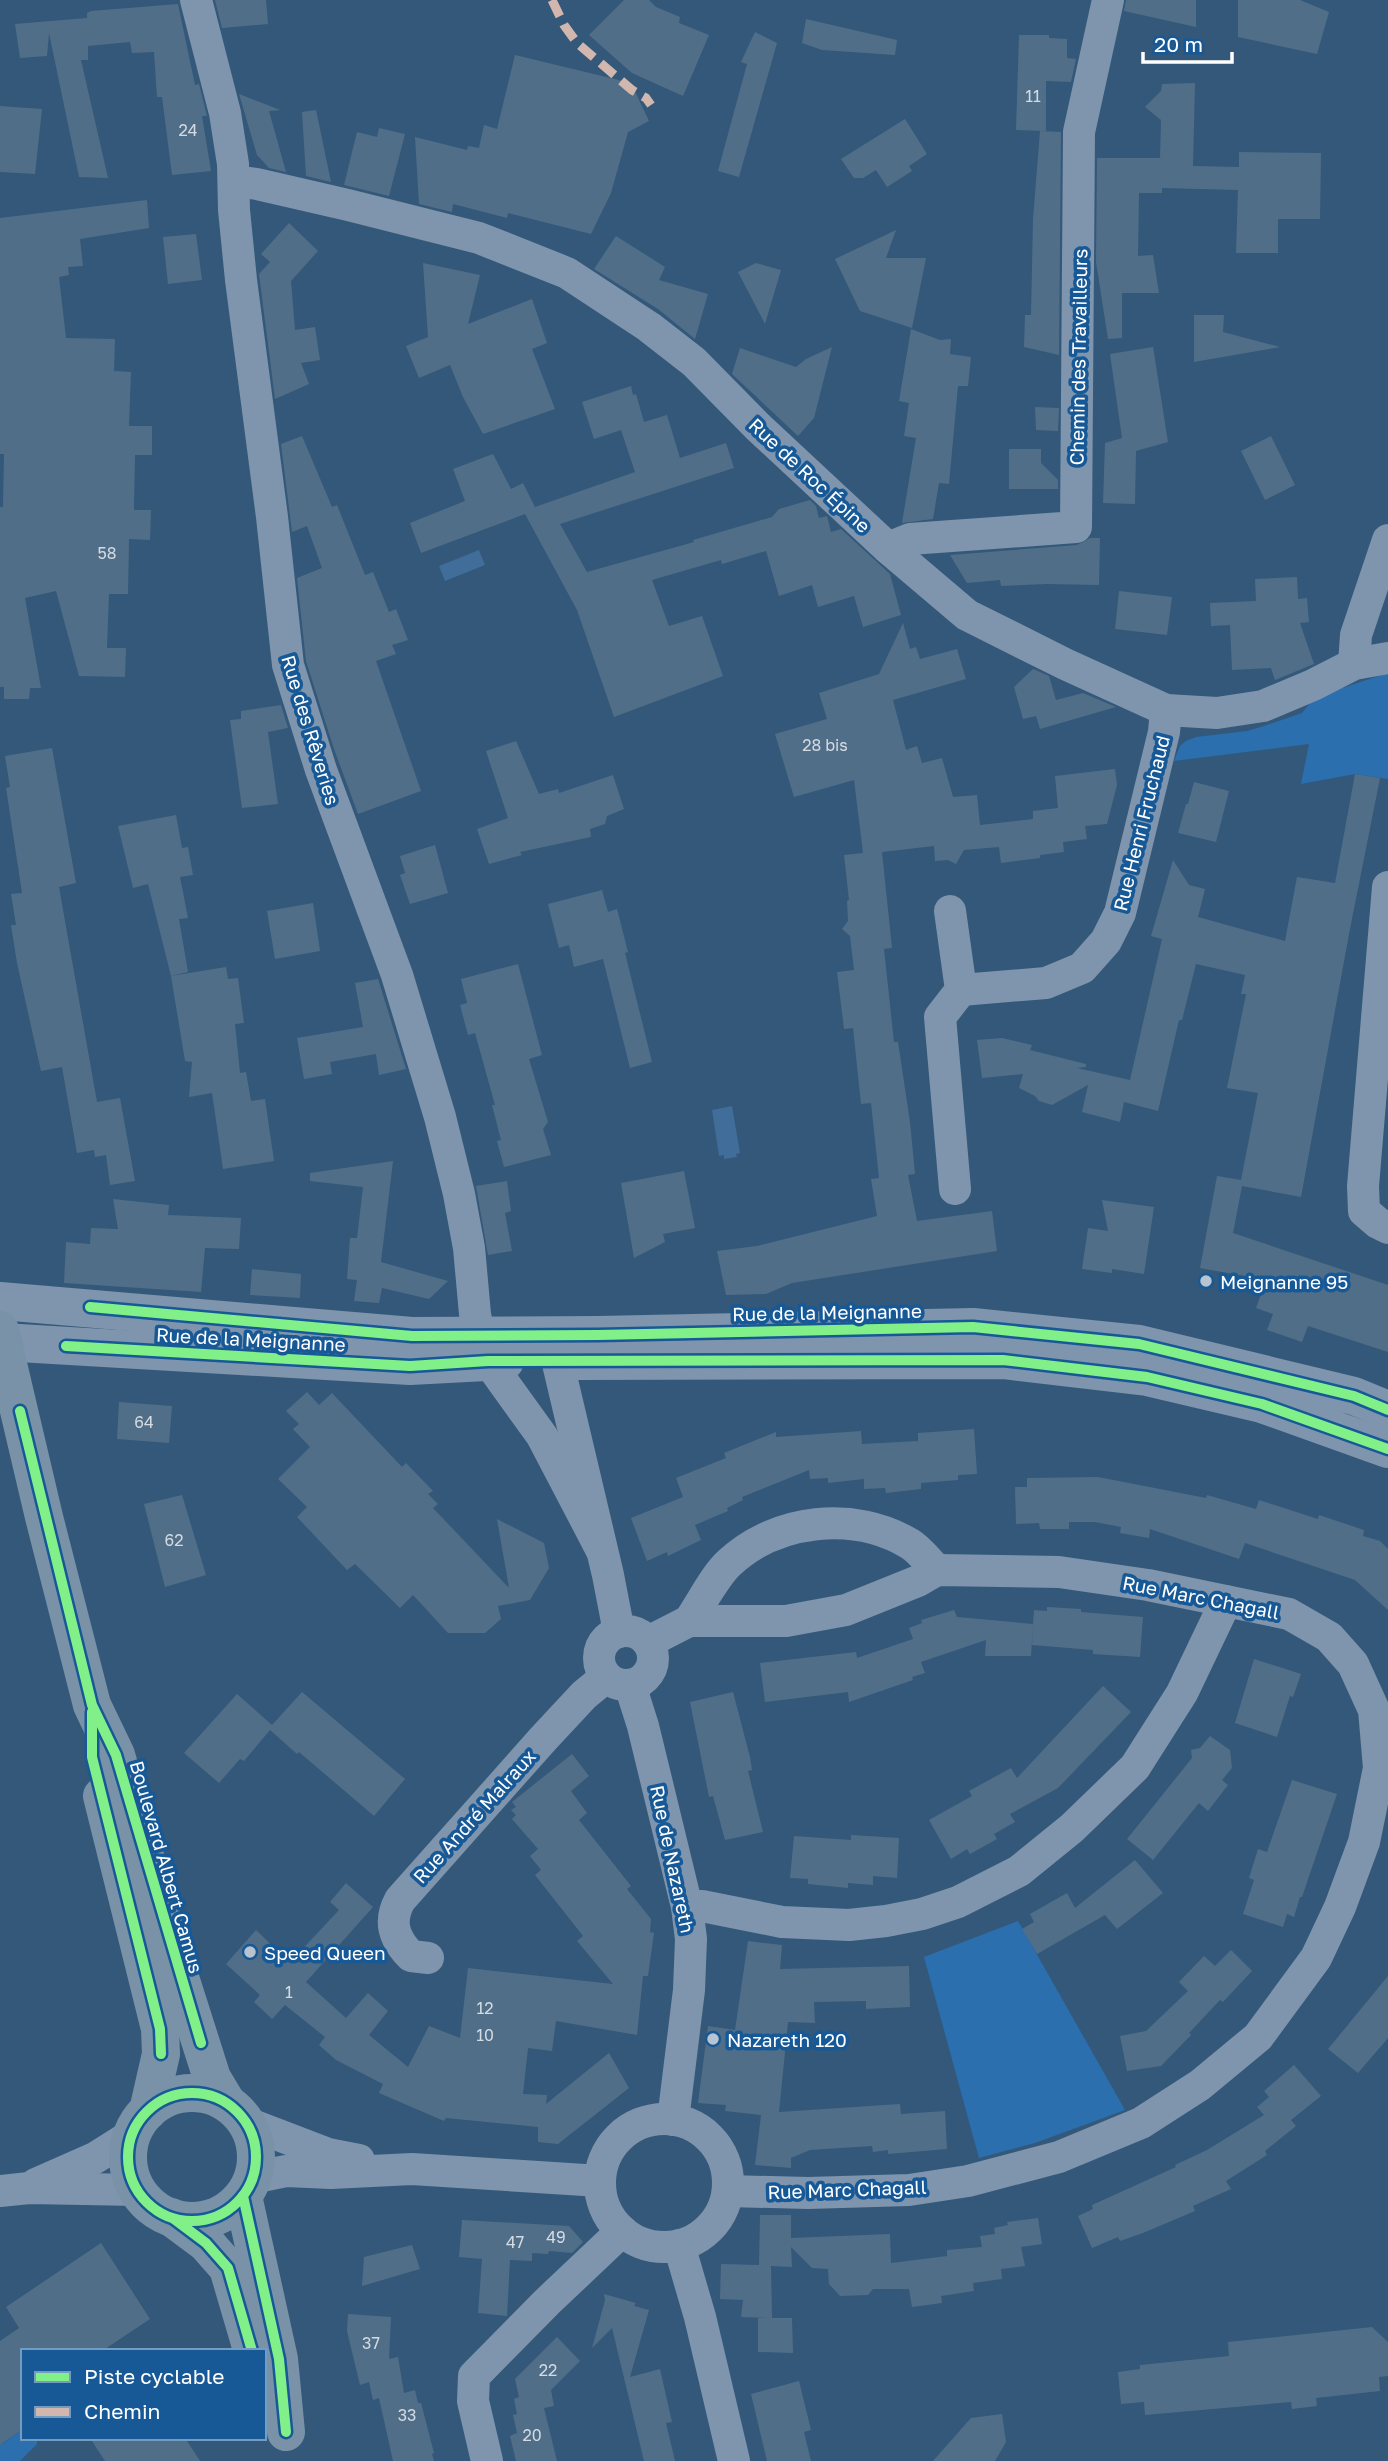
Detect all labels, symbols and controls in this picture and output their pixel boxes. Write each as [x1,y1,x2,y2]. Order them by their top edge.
scale bar [1143,21,1232,65]
text: 20 m [1154,31,1203,57]
house number: 11 [1025,86,1041,106]
house number: 24 [178,120,198,140]
street label: Chemin des Travailleurs [1065,248,1091,466]
street label: Rue de Roc Épine [745,413,875,537]
house number: 58 [97,543,117,563]
street label: Rue des Rêveries [277,652,345,808]
street label: Rue Henri Fruchaud [1108,733,1174,913]
house number: 28 bis [802,735,848,755]
place label: Meignanne 95 [1220,1270,1348,1293]
marker: Meignanne 95 [1198,1273,1214,1289]
street label: Rue de la Meignanne [732,1299,922,1325]
street label: Rue de la Meignanne [156,1323,346,1355]
house number: 64 [134,1412,154,1432]
house number: 62 [165,1530,183,1550]
street label: Rue Marc Chagall [1121,1571,1281,1623]
street label: Rue André Malraux [408,1744,540,1888]
street label: Boulevard Albert Camus [126,1758,208,1976]
street label: Rue de Nazareth [646,1783,700,1935]
place label: Speed Queen [264,1941,386,1964]
marker: Speed Queen [242,1944,258,1960]
house number: 1 [285,1982,293,2002]
house number: 12 [476,1998,494,2018]
house number: 10 [476,2025,494,2045]
place label: Nazareth 120 [727,2028,847,2051]
marker: Nazareth 120 [705,2031,721,2047]
street label: Rue Marc Chagall [767,2175,927,2203]
house number: 49 [546,2227,566,2247]
house number: 47 [506,2232,524,2252]
house number: 37 [362,2333,380,2353]
legend [21,2349,266,2440]
house number: 22 [539,2360,557,2380]
text: Piste cyclable [84,2363,224,2389]
text: Chemin [84,2398,161,2424]
house number: 33 [398,2405,416,2425]
house number: 20 [522,2425,542,2445]

